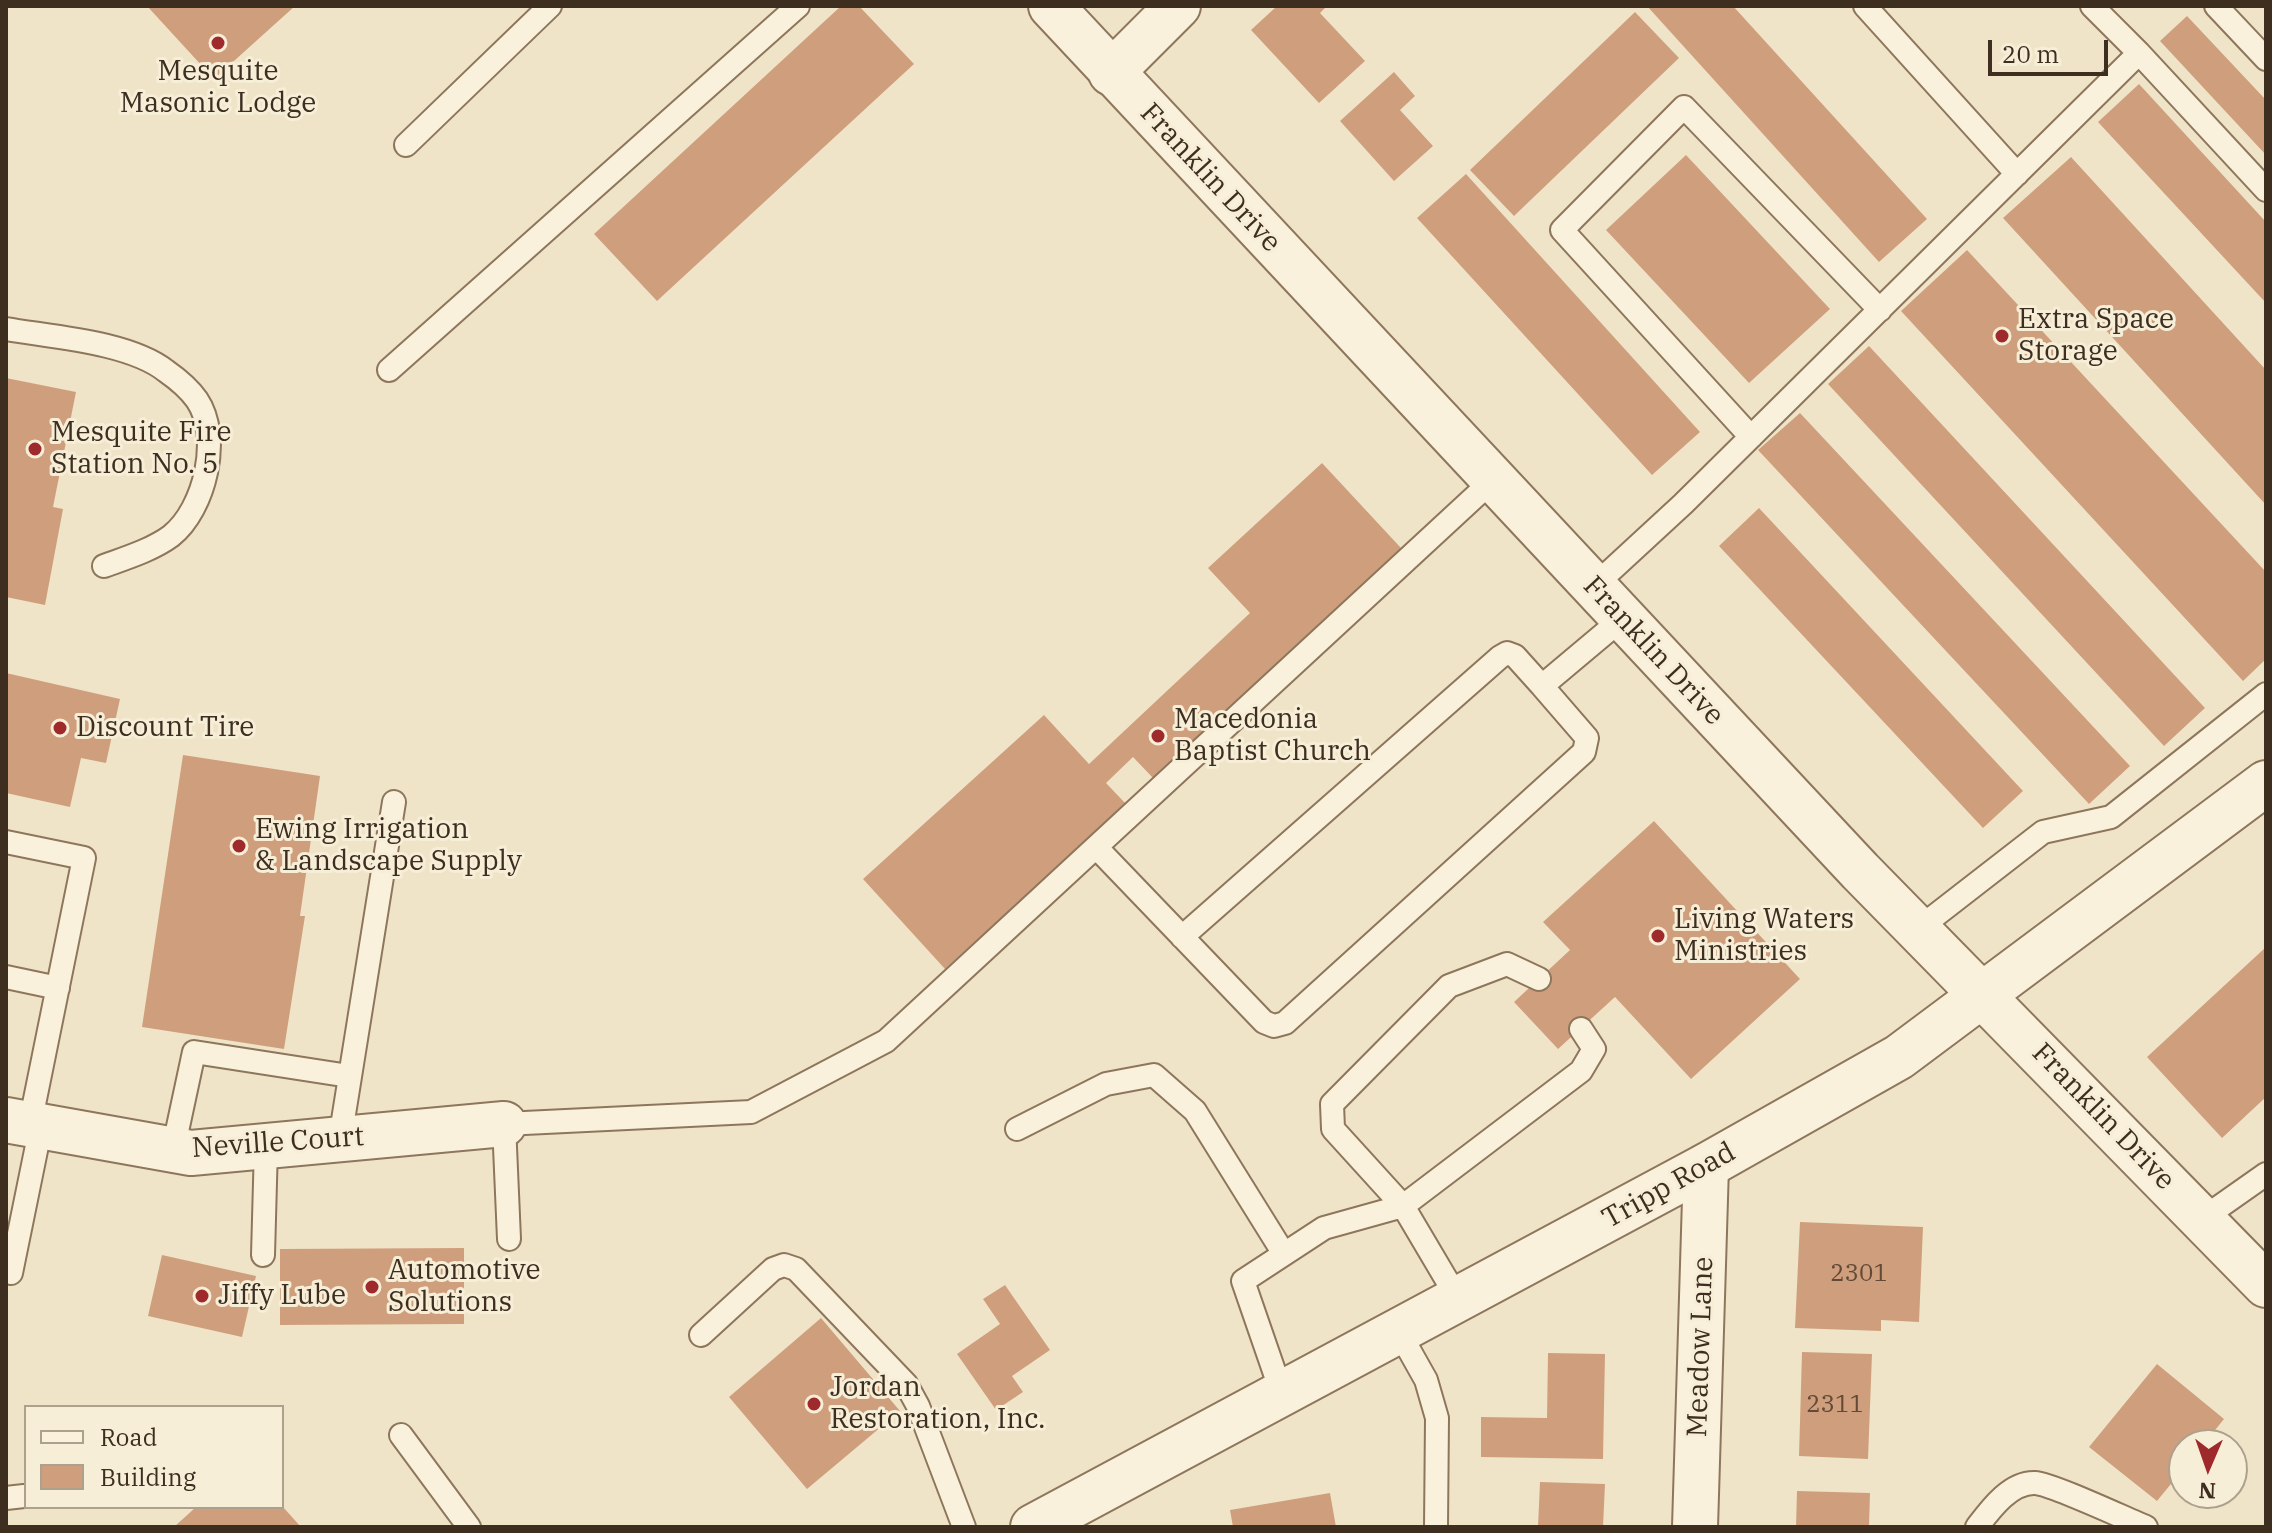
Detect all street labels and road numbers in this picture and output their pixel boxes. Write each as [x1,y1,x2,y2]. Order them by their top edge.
street label: Franklin Drive [1133,97,1287,259]
street label: Franklin Drive [1576,570,1730,732]
street label: Franklin Drive [2025,1037,2181,1197]
street label: Neville Court [191,1120,365,1166]
street label: Tripp Road [1597,1136,1741,1236]
street label: Meadow Lane [1681,1256,1721,1438]

